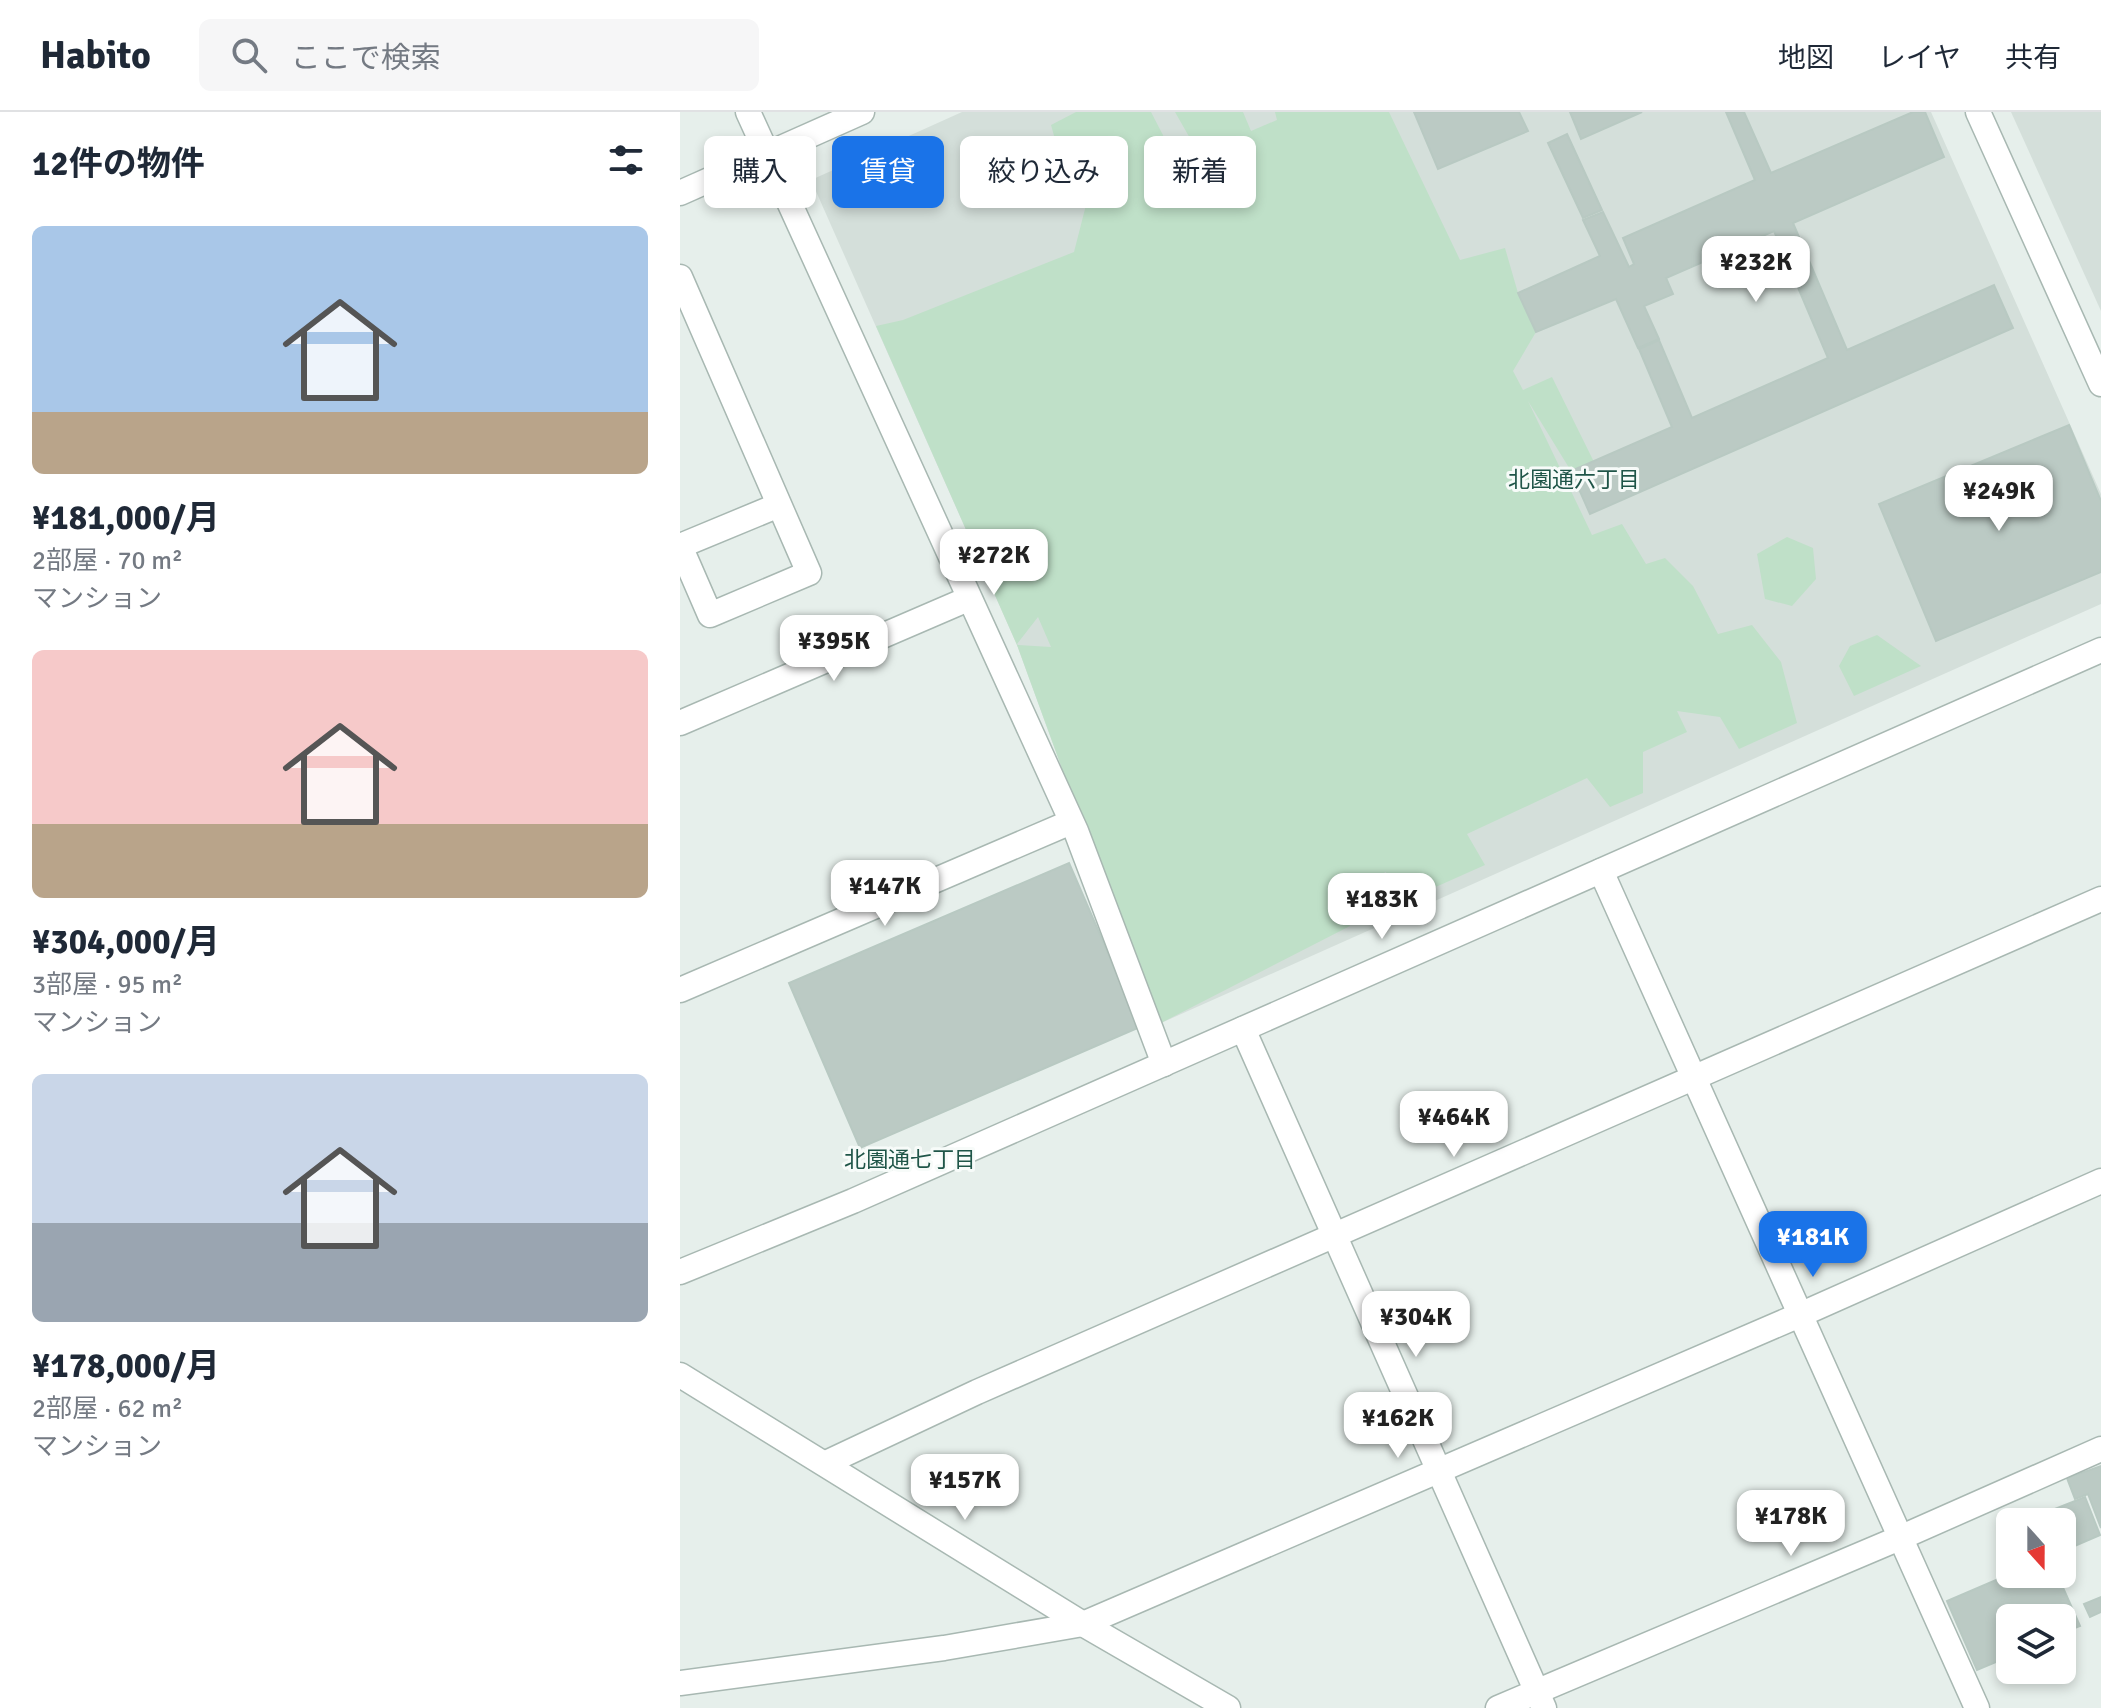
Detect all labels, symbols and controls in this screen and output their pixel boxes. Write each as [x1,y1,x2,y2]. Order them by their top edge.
search box [199,19,759,91]
text: Habito [40,32,151,79]
icon: search [227,33,271,77]
text: ここで検索 [291,40,441,77]
text: 地図 [1778,41,1834,75]
text: レイヤ [1878,41,1961,75]
text: 共有 [2005,41,2061,75]
chip: 購入 [704,136,816,208]
chip: 賃貸 [832,136,944,208]
chip: 絞り込み [960,136,1128,208]
chip: 新着 [1144,136,1256,208]
icon: filters [604,138,648,182]
text: 12件の物件 [32,143,205,185]
pin: ¥232K [1700,236,1812,304]
text: ¥232K [1720,246,1792,278]
icon: home [268,278,412,422]
pin: ¥249K [1943,465,2055,533]
district label: 北園通六丁目 [1508,466,1640,493]
text: ¥249K [1963,475,2035,507]
text: ¥181,000/月 [32,497,220,539]
pin: ¥272K [938,529,1050,597]
text: ¥272K [958,539,1030,571]
text: 2部屋 · 70 m² [32,545,183,577]
text: マンション [32,583,162,615]
pin: ¥395K [778,615,890,683]
text: ¥395K [798,625,870,657]
icon: home [268,702,412,846]
pin: ¥147K [829,860,941,928]
text: ¥147K [849,870,921,902]
pin: ¥183K [1326,873,1438,941]
text: ¥183K [1346,883,1418,915]
text: ¥304,000/月 [32,921,220,963]
text: 3部屋 · 95 m² [32,969,183,1001]
text: マンション [32,1007,162,1039]
pin: ¥464K [1398,1091,1510,1159]
text: ¥464K [1418,1101,1490,1133]
icon: home [268,1126,412,1270]
district label: 北園通七丁目 [844,1146,976,1173]
pin: ¥181K [1757,1211,1869,1279]
text: ¥181K [1777,1221,1849,1253]
pin: ¥304K [1360,1291,1472,1359]
text: ¥304K [1380,1301,1452,1333]
text: ¥178,000/月 [32,1345,220,1387]
pin: ¥162K [1342,1392,1454,1460]
text: 2部屋 · 62 m² [32,1393,183,1425]
text: ¥162K [1362,1402,1434,1434]
text: マンション [32,1431,162,1463]
pin: ¥157K [909,1454,1021,1522]
text: ¥157K [929,1464,1001,1496]
pin: ¥178K [1735,1490,1847,1558]
text: ¥178K [1755,1500,1827,1532]
north arrow [1996,1508,2076,1588]
map controls [1996,1508,2076,1684]
button: layers [1996,1604,2076,1684]

